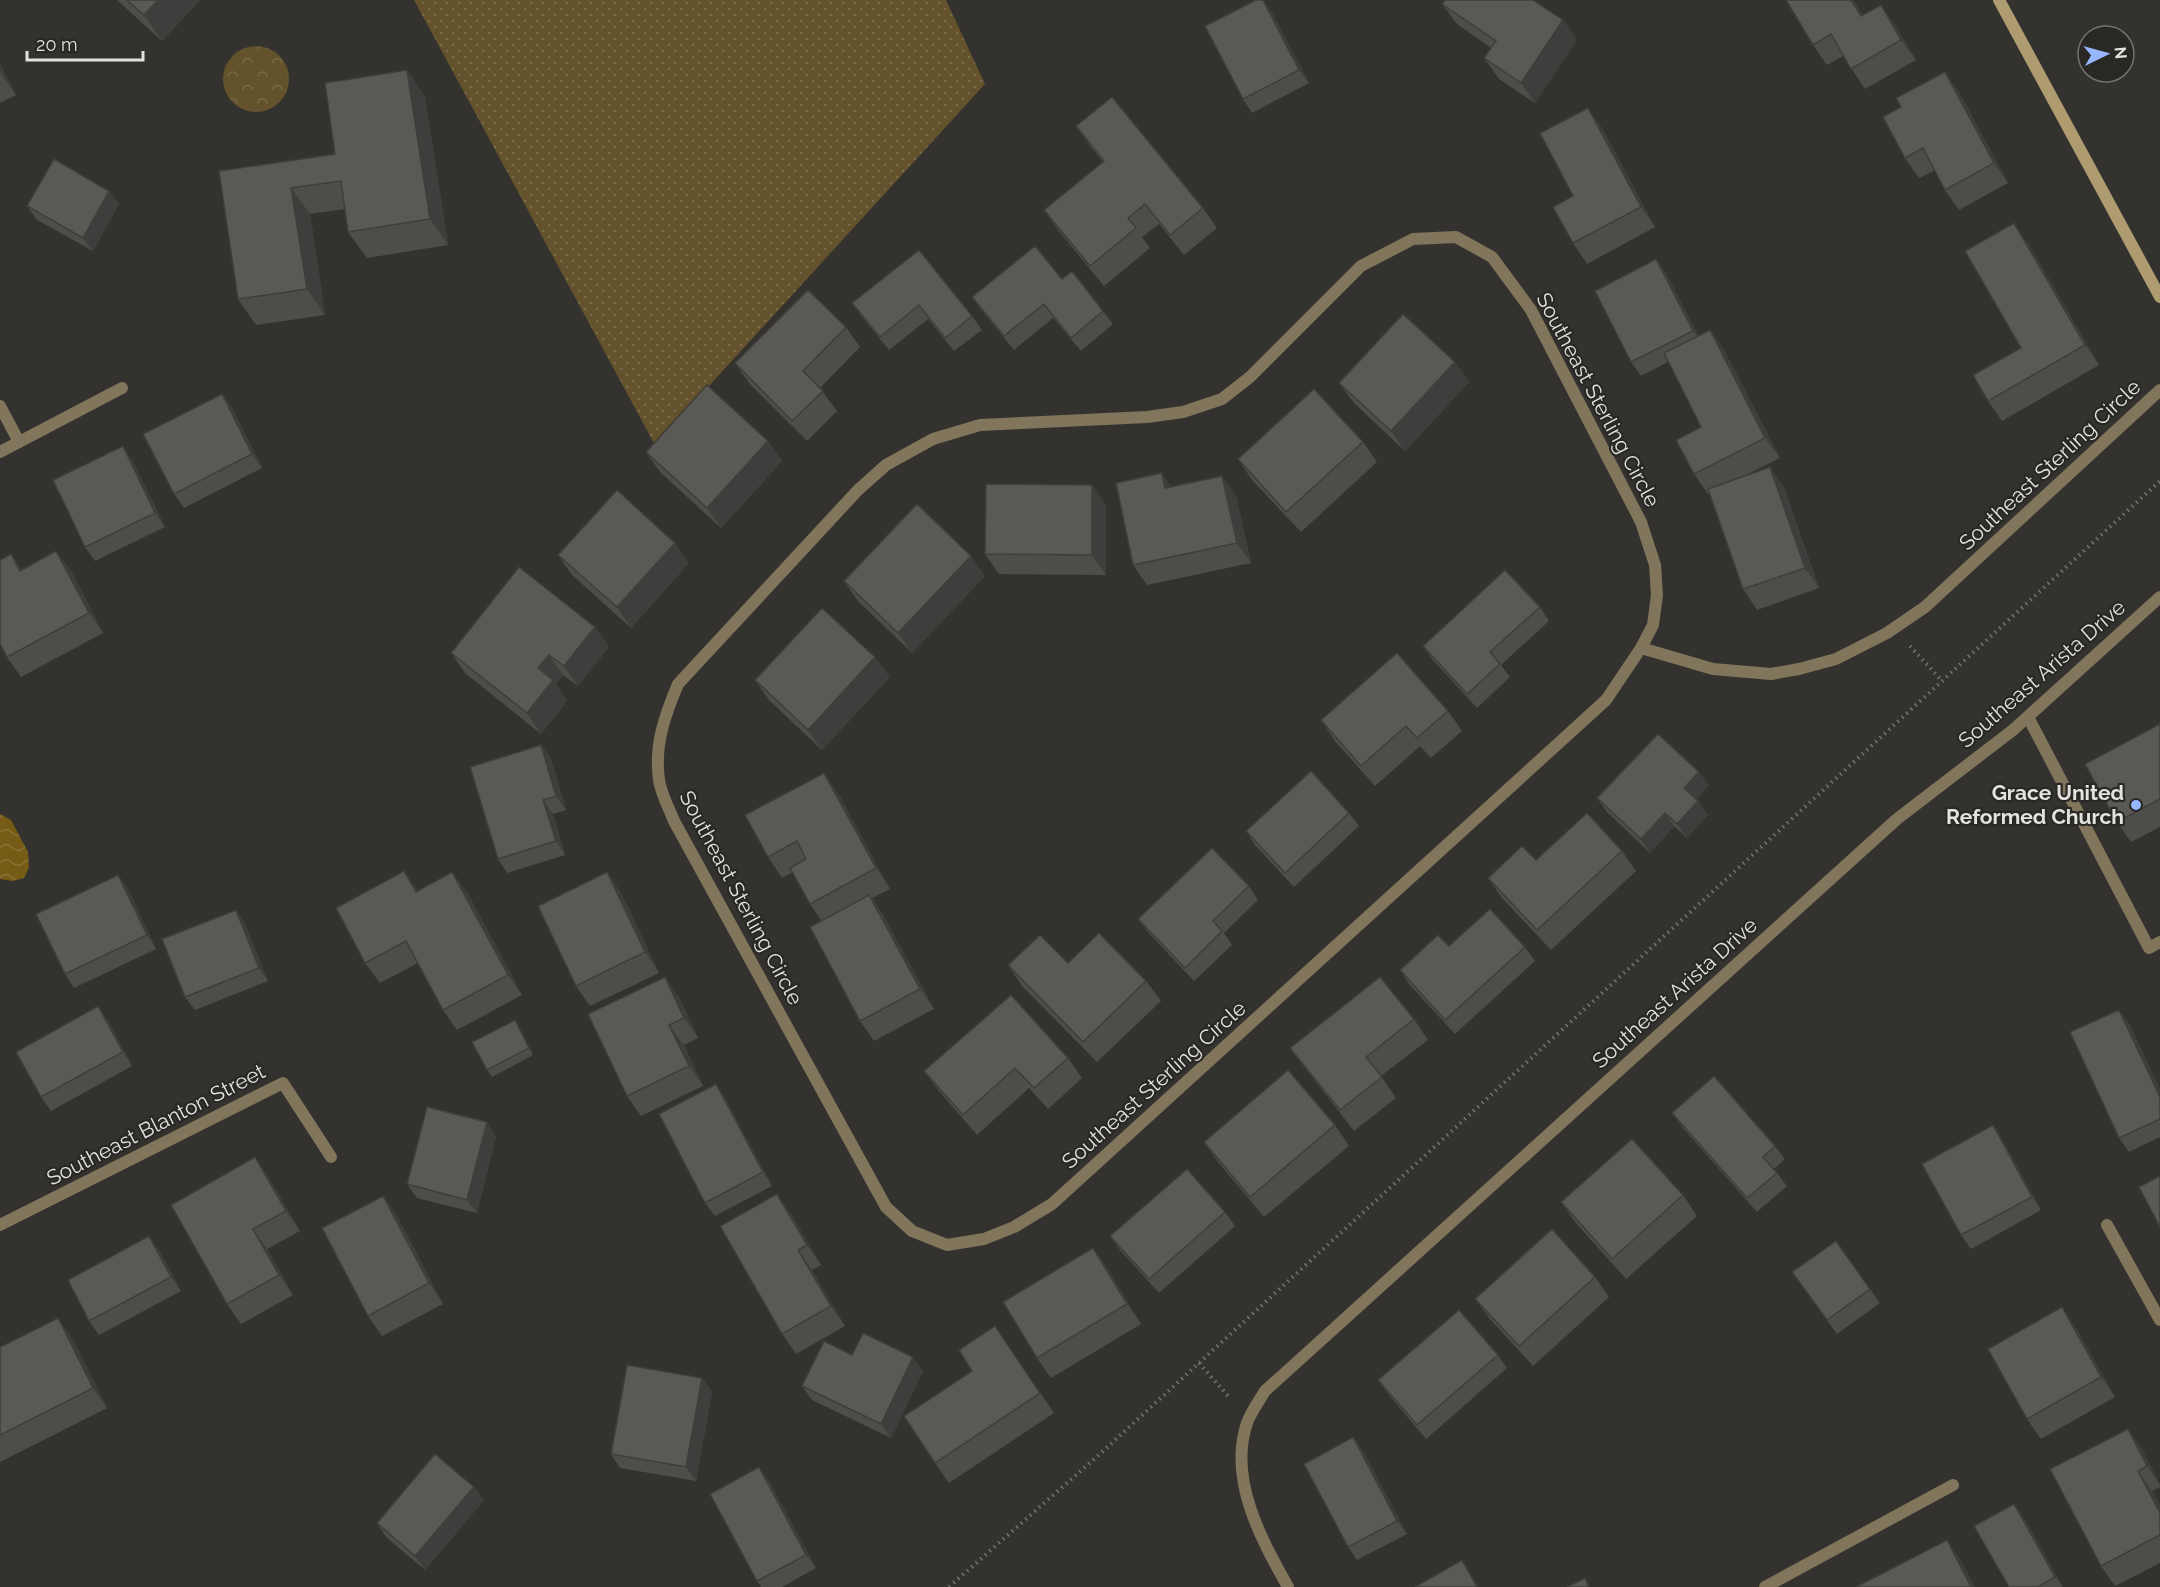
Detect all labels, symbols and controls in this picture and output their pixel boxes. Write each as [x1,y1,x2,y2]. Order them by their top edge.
scale bar [27,24,142,62]
north arrow [2076,24,2136,84]
text: 20 m [36,34,78,55]
text: N [2110,46,2130,60]
street label: Southeast Sterling Circle [1531,288,1666,511]
street label: Southeast Sterling Circle [1954,374,2146,555]
street label: Southeast Arista Drive [1953,594,2130,753]
place label: Grace United Reformed Church [1946,780,2124,829]
street label: Southeast Sterling Circle [674,786,809,1009]
marker: Grace United Reformed Church [2129,798,2143,812]
street label: Southeast Arista Drive [1587,912,1762,1073]
street label: Southeast Sterling Circle [1057,995,1251,1174]
street label: Southeast Blanton Street [42,1059,269,1191]

